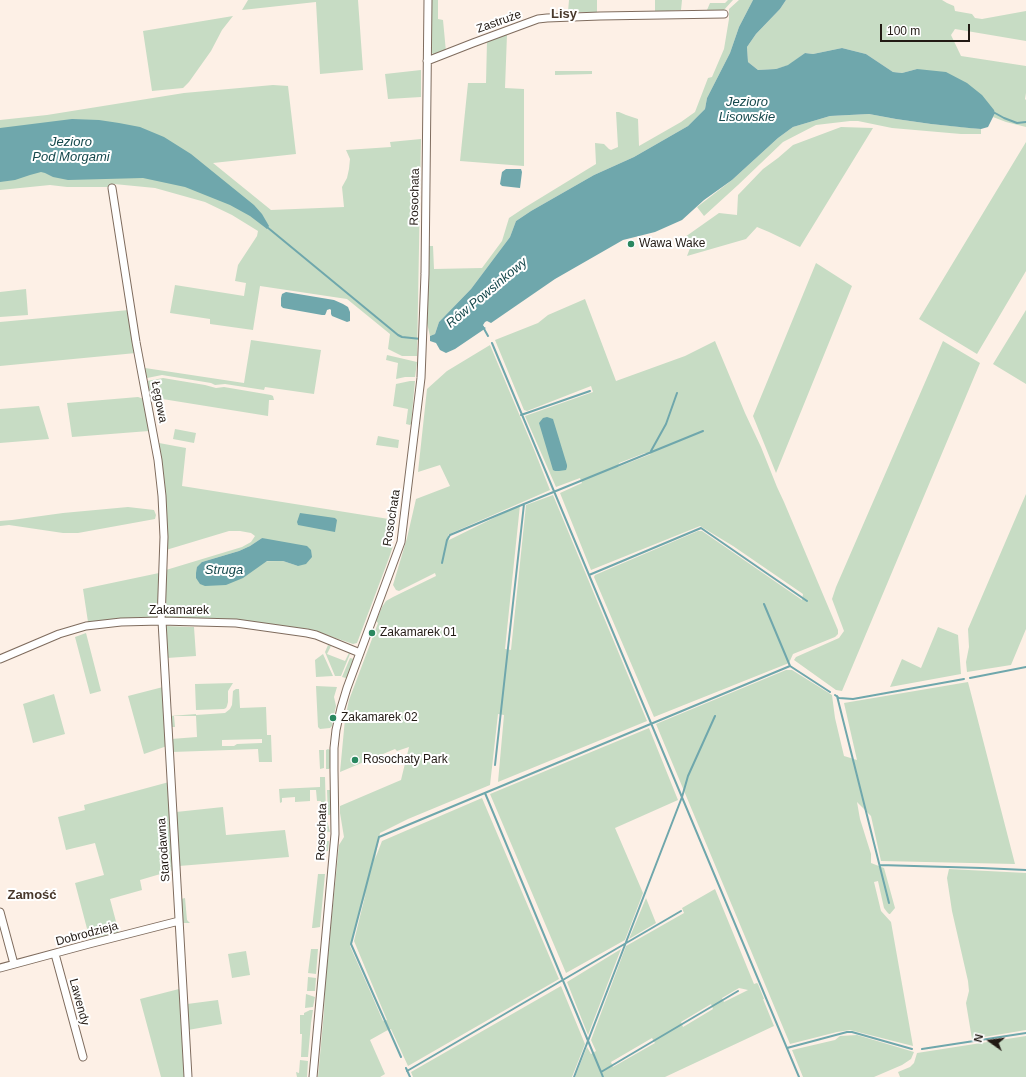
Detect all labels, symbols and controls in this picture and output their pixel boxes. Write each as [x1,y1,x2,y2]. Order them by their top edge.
district label: Lisy [551,6,577,22]
street label: Zastruże [475,7,523,37]
scale bar [882,16,972,42]
text: 100 m [887,24,920,38]
water label: Jezioro Lisowskie [719,94,775,125]
water label: Jezioro Pod Morgami [32,134,110,165]
street label: Rosochata [407,168,423,226]
place label: Wawa Wake [639,237,705,251]
marker: Wawa Wake [626,239,636,249]
water label: Rów Powsinkowy [443,255,531,331]
street label: Łęgowa [148,380,170,424]
street label: Rosochata [380,489,404,547]
water label: Struga [205,562,243,578]
street label: Zakamarek [149,604,209,618]
place label: Zakamarek 01 [380,626,457,640]
marker: Zakamarek 01 [367,628,377,638]
place label: Zakamarek 02 [341,711,418,725]
marker: Zakamarek 02 [328,713,338,723]
place label: Rosochaty Park [363,753,448,767]
marker: Rosochaty Park [350,755,360,765]
street label: Rosochata [314,803,330,861]
street label: Starodawna [155,818,173,882]
district label: Zamość [7,887,57,903]
street label: Dobrodzieja [54,919,120,949]
street label: Lawendy [66,977,92,1027]
north arrow [970,1021,1010,1061]
text: N [972,1033,985,1043]

